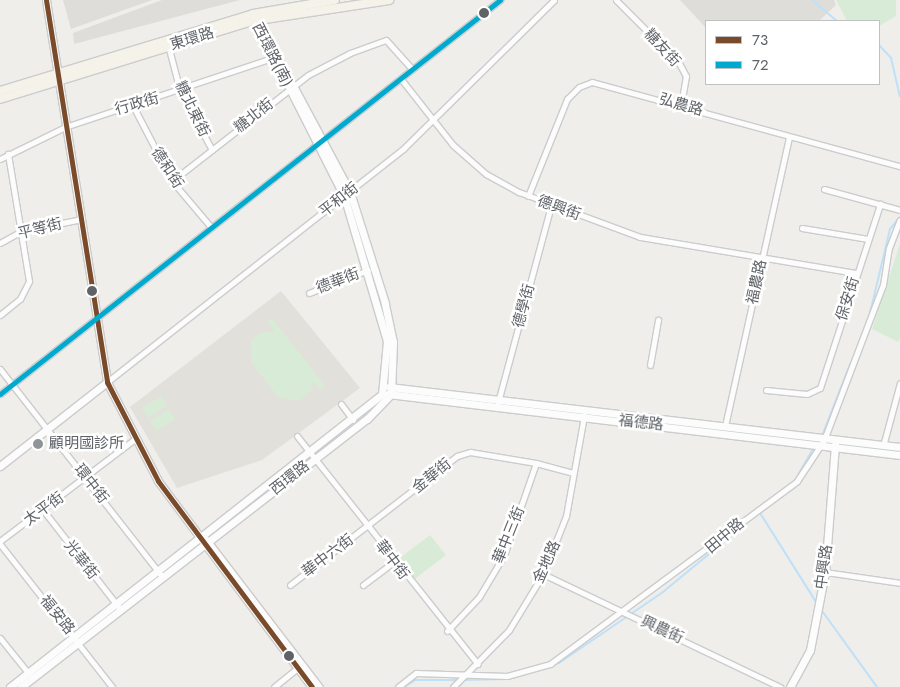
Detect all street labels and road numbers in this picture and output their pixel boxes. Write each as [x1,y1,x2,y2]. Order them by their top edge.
street label: 西環路(南) [248,20,296,90]
street label: 東環路 [168,24,216,54]
street label: 糖友街 [640,25,684,71]
street label: 糖北東街 [171,78,213,140]
street label: 行政街 [113,89,161,119]
street label: 弘農路 [657,90,705,120]
street label: 糖北街 [231,95,277,137]
street label: 德和街 [147,144,187,192]
street label: 平和街 [316,179,362,221]
street label: 德興街 [535,192,583,224]
street label: 平等街 [16,215,64,243]
street label: 福農路 [744,258,770,306]
street label: 德華街 [314,265,362,297]
street label: 保安街 [833,275,863,323]
street label: 德學街 [509,282,539,330]
street label: 福德路 [618,412,664,434]
street label: 金華街 [409,455,455,497]
street label: 西環路 [267,457,313,499]
street label: 環中街 [70,461,112,507]
street label: 太平街 [21,488,67,530]
street label: 華中三街 [489,504,529,566]
street label: 田中路 [702,515,748,557]
street label: 華中六街 [299,531,357,581]
street label: 光華街 [60,537,102,583]
street label: 華中街 [371,537,413,583]
street label: 金地路 [530,538,564,586]
street label: 中興路 [812,543,836,591]
street label: 福安路 [36,592,78,638]
street label: 興農街 [638,612,686,648]

